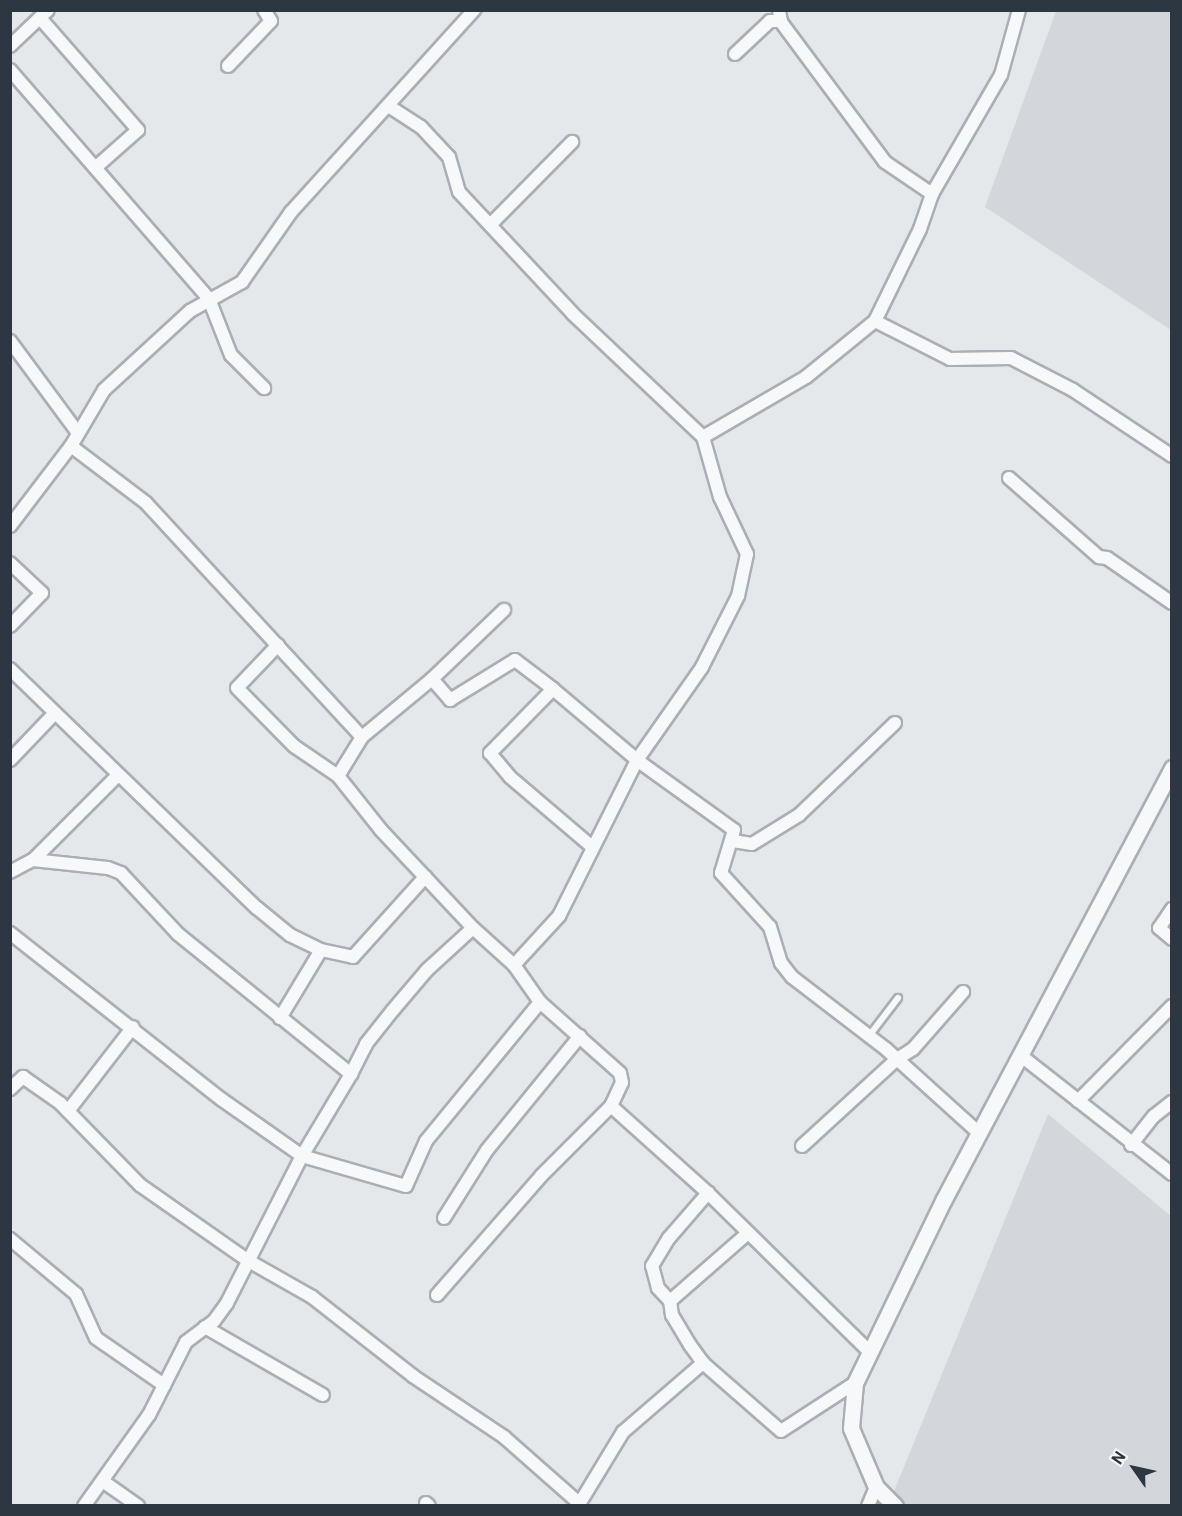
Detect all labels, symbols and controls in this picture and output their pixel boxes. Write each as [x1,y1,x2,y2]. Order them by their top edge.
north arrow [1104,1438,1164,1498]
text: N [1108,1448,1130,1468]

